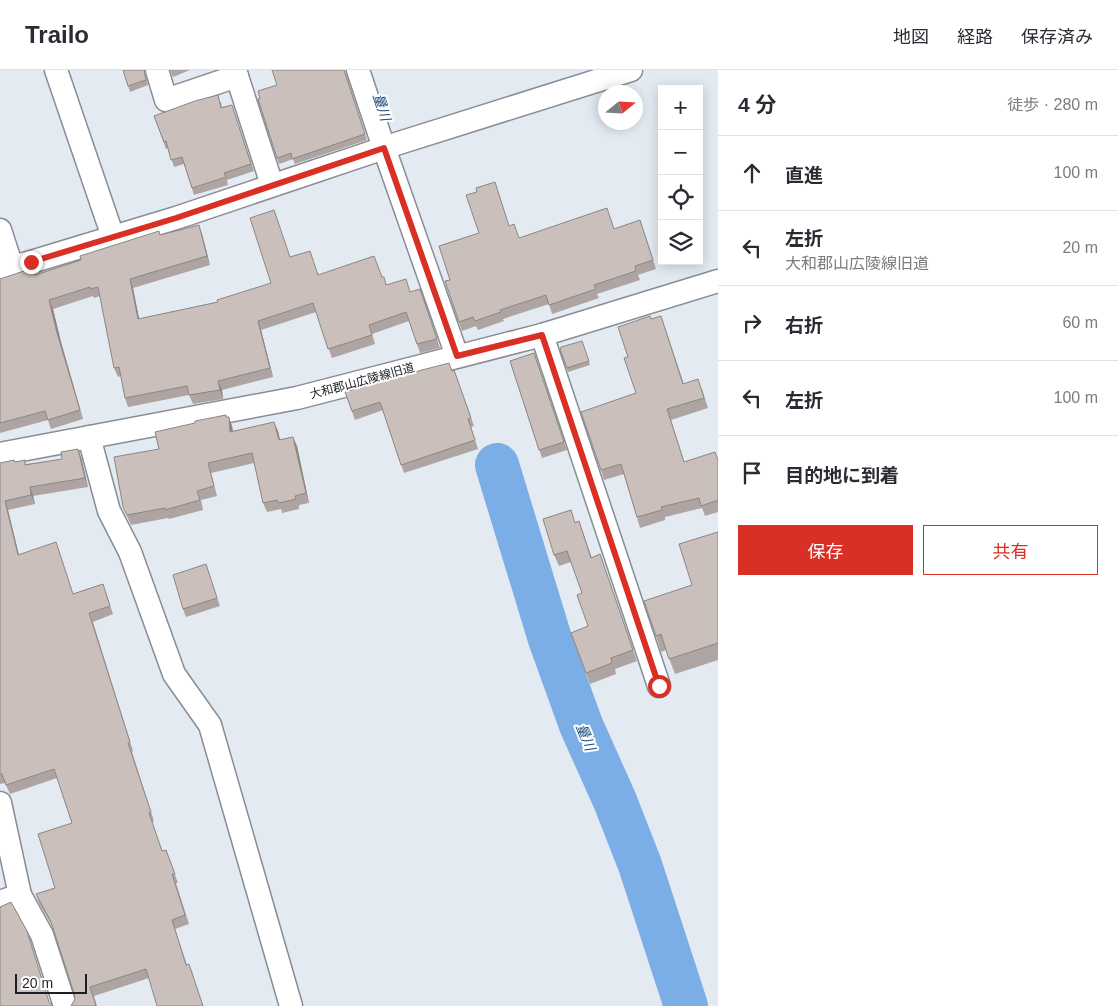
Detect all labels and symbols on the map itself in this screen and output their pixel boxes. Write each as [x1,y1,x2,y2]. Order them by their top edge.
north arrow [598,85,643,130]
water label: 量川 [370,91,395,125]
route end [20,251,43,274]
street label: 大和郡山広陵線旧道 [308,360,416,402]
route start [648,675,671,698]
water label: 量川 [573,721,599,755]
scale bar [15,971,88,994]

